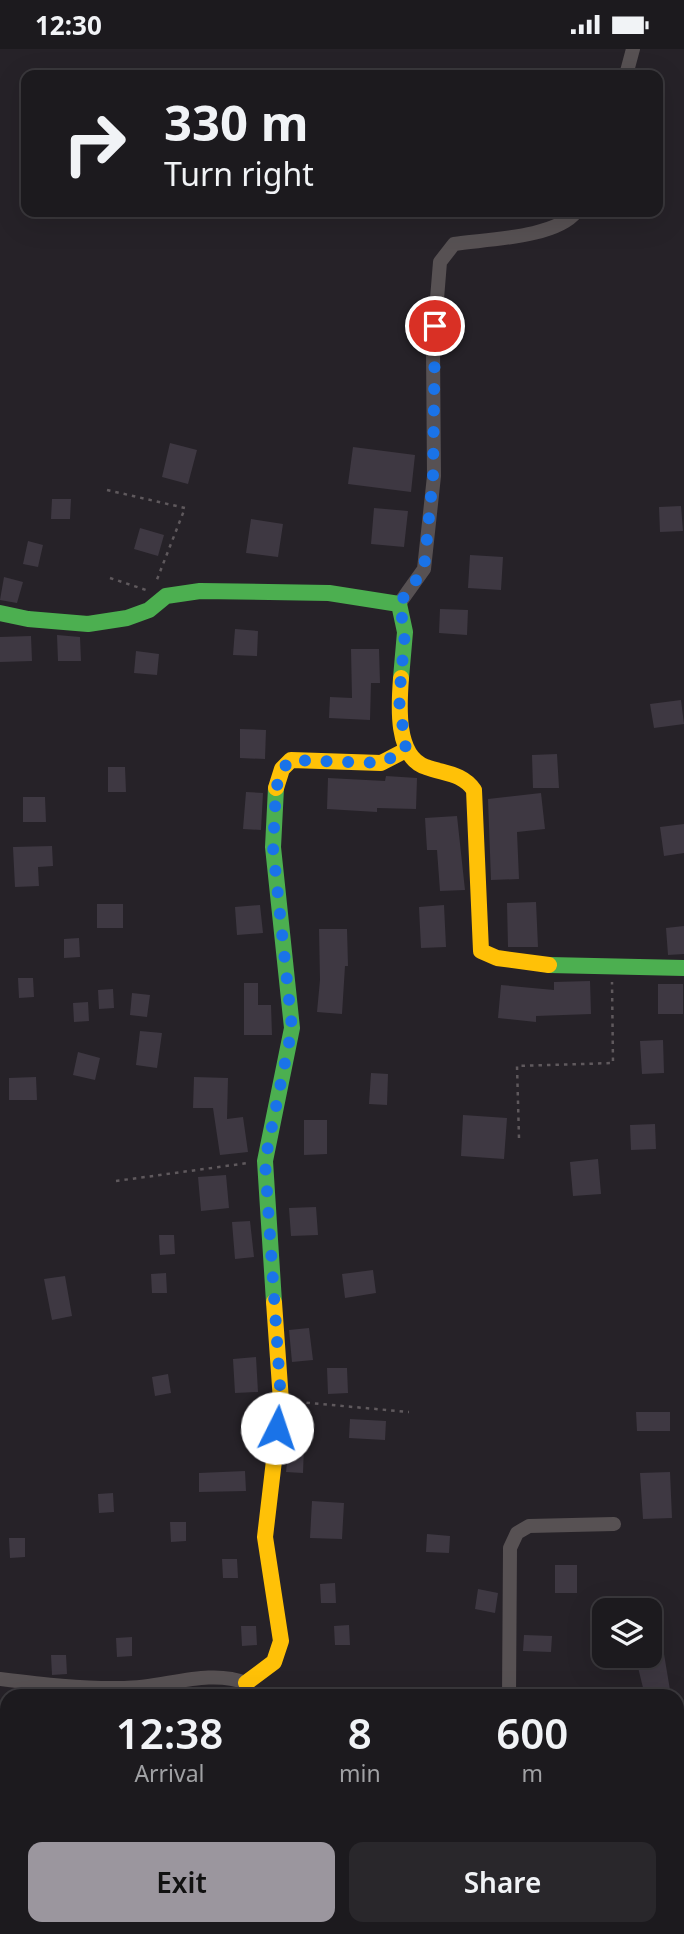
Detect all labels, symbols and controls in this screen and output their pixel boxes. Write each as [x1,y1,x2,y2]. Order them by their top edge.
text: 12:30 [35,7,102,43]
text: 330 m [164,89,309,155]
icon: right [49,98,140,189]
text: Turn right [164,152,314,195]
pin [405,296,465,356]
icon: arrive [416,307,454,345]
position arrow [240,1391,314,1465]
map controls [592,1598,662,1668]
button: layers [592,1598,662,1668]
text: 12:38 [116,1704,223,1761]
text: 8 [348,1704,372,1761]
text: 600 [496,1704,568,1761]
text: Arrival [134,1757,205,1789]
text: min [339,1757,381,1789]
text: m [522,1757,543,1789]
button: Exit [28,1842,335,1922]
button: Share [349,1842,656,1922]

